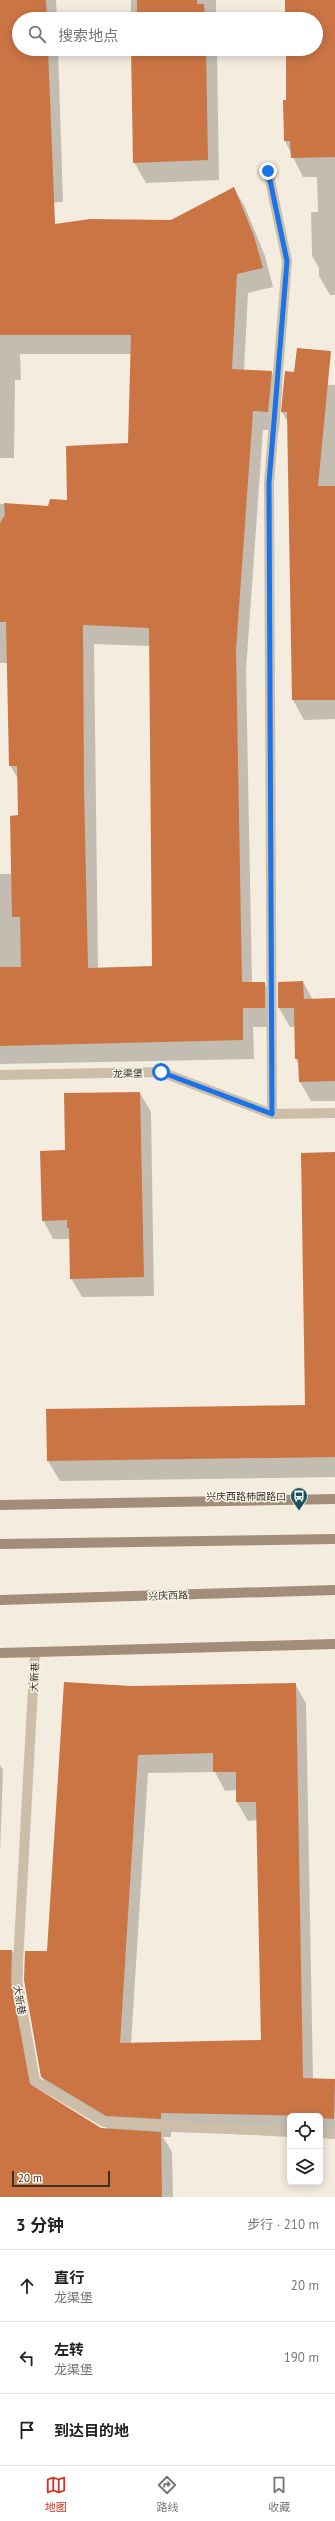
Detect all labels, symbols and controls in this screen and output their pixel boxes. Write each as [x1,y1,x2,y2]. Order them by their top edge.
search box [12,12,323,56]
icon: search [26,23,48,45]
text: 搜索地点 [58,26,118,45]
route end [259,162,277,180]
route start [152,1063,170,1081]
street label: 龙渠堡 [113,1067,143,1080]
bus stop icon: 兴庆西路柿园路口 [289,1486,309,1511]
place label: 兴庆西路柿园路口 [206,1490,286,1503]
street label: 兴庆西路 [148,1588,188,1603]
street label: 大新巷 [27,1662,42,1692]
street label: 大新巷 [11,1984,29,2016]
map controls [287,2113,323,2185]
button: locate [287,2113,323,2149]
button: layers [287,2149,323,2185]
scale bar [12,2169,110,2188]
text: 20 m [18,2171,42,2185]
text: 3 分钟 [16,2214,64,2236]
text: 步行 · 210 m [247,2216,319,2233]
text: 直行 [54,2268,84,2287]
icon: ahead [16,2275,38,2297]
text: 20 m [291,2277,319,2294]
text: 龙渠堡 [54,2289,93,2306]
text: 左转 [54,2340,84,2359]
icon: left [16,2347,38,2369]
text: 190 m [284,2349,319,2366]
text: 龙渠堡 [54,2361,93,2378]
icon: arrive [16,2419,38,2441]
text: 到达目的地 [54,2421,129,2440]
tab: 地图 [45,2474,67,2514]
tab: 路线 [156,2474,178,2514]
tab: 收藏 [268,2474,290,2514]

